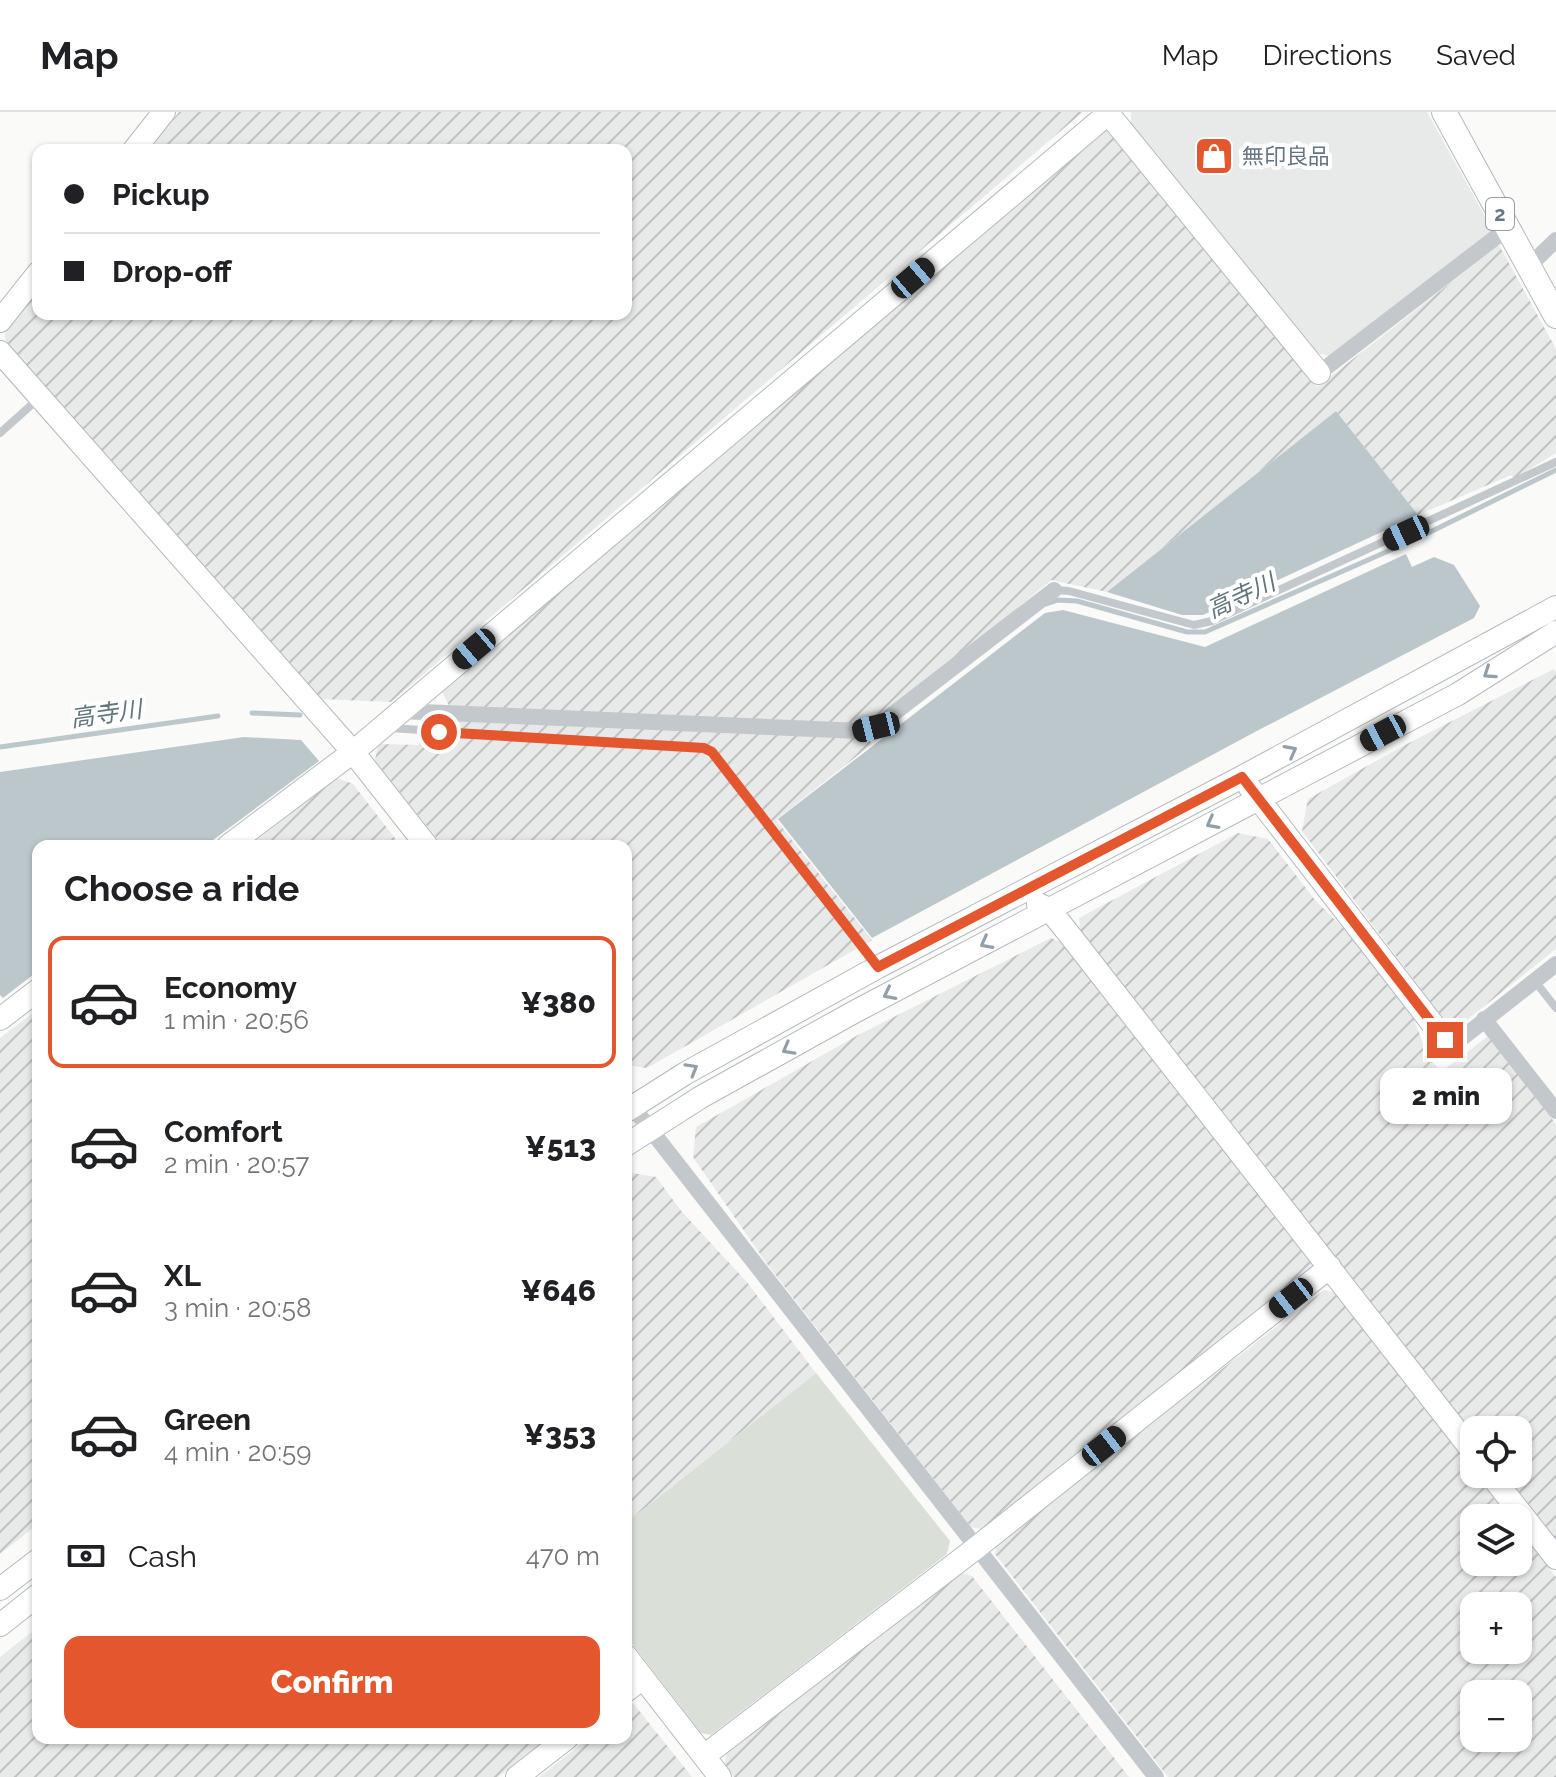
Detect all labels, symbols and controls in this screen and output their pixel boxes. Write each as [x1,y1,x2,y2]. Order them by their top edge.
text: Map [40,33,119,78]
text: Map [1162,39,1219,72]
text: Directions [1263,39,1392,72]
text: Saved [1436,39,1516,72]
shop icon: 無印良品 [1193,135,1235,177]
place label: 無印良品 [1242,143,1330,169]
text: Pickup [112,177,210,212]
road number: 2 [1486,198,1514,230]
car [887,253,939,303]
text: Drop-off [112,254,232,289]
car [1379,512,1433,554]
water label: 高寺川 [1202,566,1282,624]
car [448,624,500,674]
one-way arrow [1484,663,1498,678]
water label: 高寺川 [68,694,147,733]
car [850,710,902,744]
car [1356,711,1410,755]
route start [421,714,457,750]
one-way arrow [1282,746,1297,761]
one-way arrow [1205,814,1220,829]
text: Choose a ride [64,867,299,909]
one-way arrow [980,933,994,949]
icon: car [68,966,140,1038]
text: Economy [164,970,297,1005]
one-way arrow [882,984,897,1000]
text: ¥380 [521,985,596,1020]
text: 1 min · 20:56 [164,1005,309,1035]
route end [1427,1022,1463,1058]
one-way arrow [782,1039,796,1055]
one-way arrow [683,1063,698,1079]
callout: 2 min [1379,1068,1511,1124]
text: 2 min [1412,1081,1480,1111]
icon: car [68,1110,140,1182]
text: Comfort [164,1114,283,1149]
text: ¥513 [525,1129,596,1164]
text: 2 min · 20:57 [164,1149,309,1179]
icon: car [68,1254,140,1326]
text: XL [164,1258,201,1293]
text: ¥646 [520,1273,596,1308]
car [1265,1274,1317,1322]
text: 3 min · 20:58 [164,1293,311,1323]
icon: car [68,1398,140,1470]
text: Green [164,1402,251,1437]
map controls [1460,1416,1532,1752]
button: locate [1460,1416,1532,1488]
text: ¥353 [523,1417,596,1452]
car [1078,1422,1130,1470]
text: 4 min · 20:59 [164,1437,311,1467]
button: layers [1460,1504,1532,1576]
icon: cash [64,1534,108,1578]
text: Cash [128,1539,197,1574]
text: 470 m [526,1541,600,1571]
button: + [1460,1592,1532,1664]
button: Confirm [64,1636,600,1728]
button: − [1460,1680,1532,1752]

